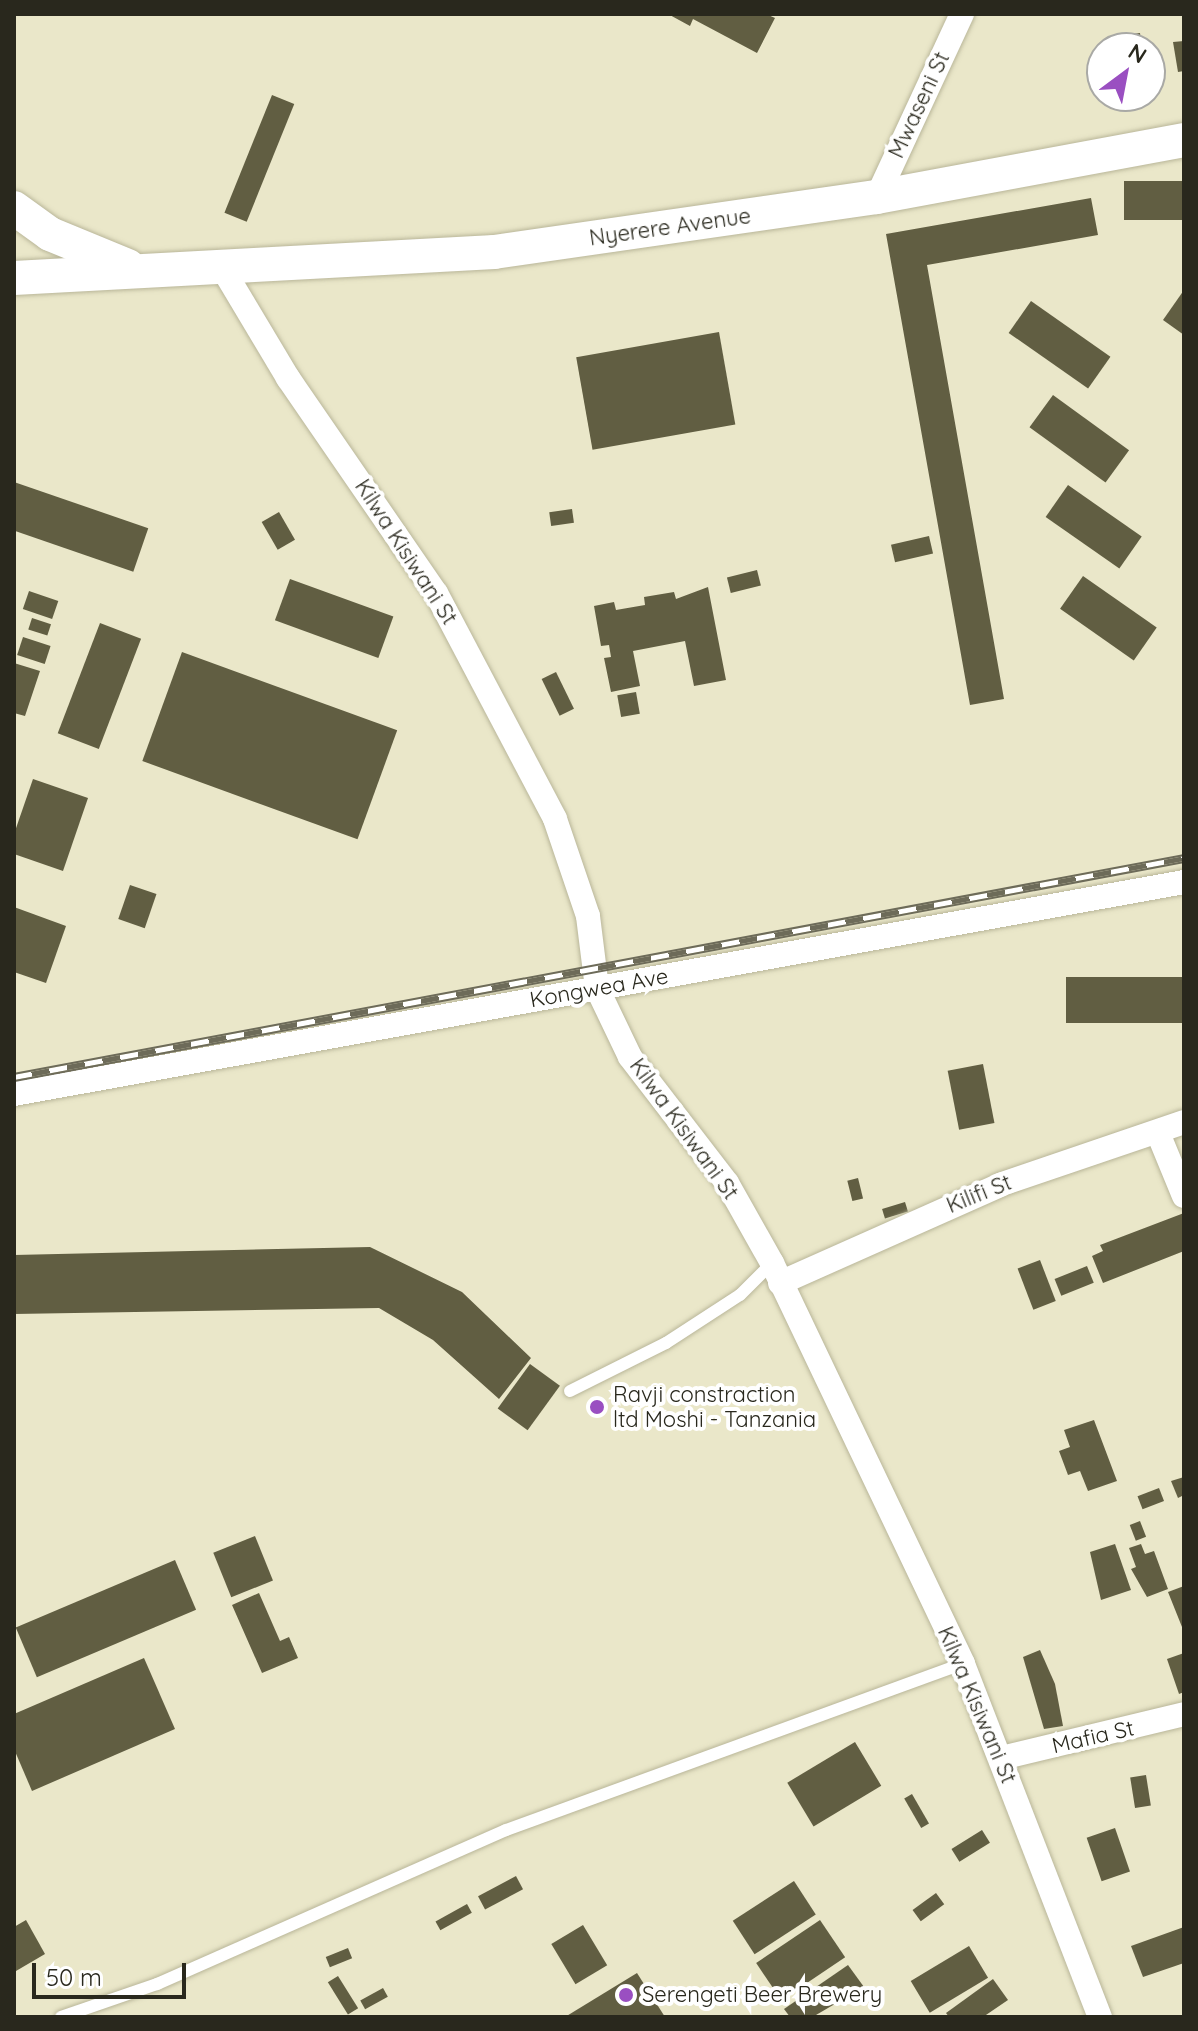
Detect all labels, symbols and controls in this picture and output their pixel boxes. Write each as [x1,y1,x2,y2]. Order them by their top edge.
north arrow [1086,32,1166,112]
text: N [1123,37,1152,69]
street label: Mwaseni St [883,48,955,162]
street label: Nyerere Avenue [588,203,752,251]
street label: Kilwa Kisiwani St [349,474,463,630]
street label: Kongwea Ave [528,963,670,1013]
street label: Kilwa Kisiwani St [624,1053,744,1205]
street label: Kilifi St [943,1169,1015,1219]
place label: Ravji constraction ltd Moshi - Tanzania [613,1381,816,1432]
marker: Ravji constraction ltd Moshi - Tanzania [588,1398,606,1416]
street label: Kilwa Kisiwani St [932,1622,1022,1788]
street label: Mafia St [1049,1715,1137,1759]
scale bar [36,1947,190,1997]
text: 50 m [46,1962,102,1992]
place label: Serengeti Beer Brewery [642,1982,882,2008]
marker: Serengeti Beer Brewery [617,1986,635,2004]

